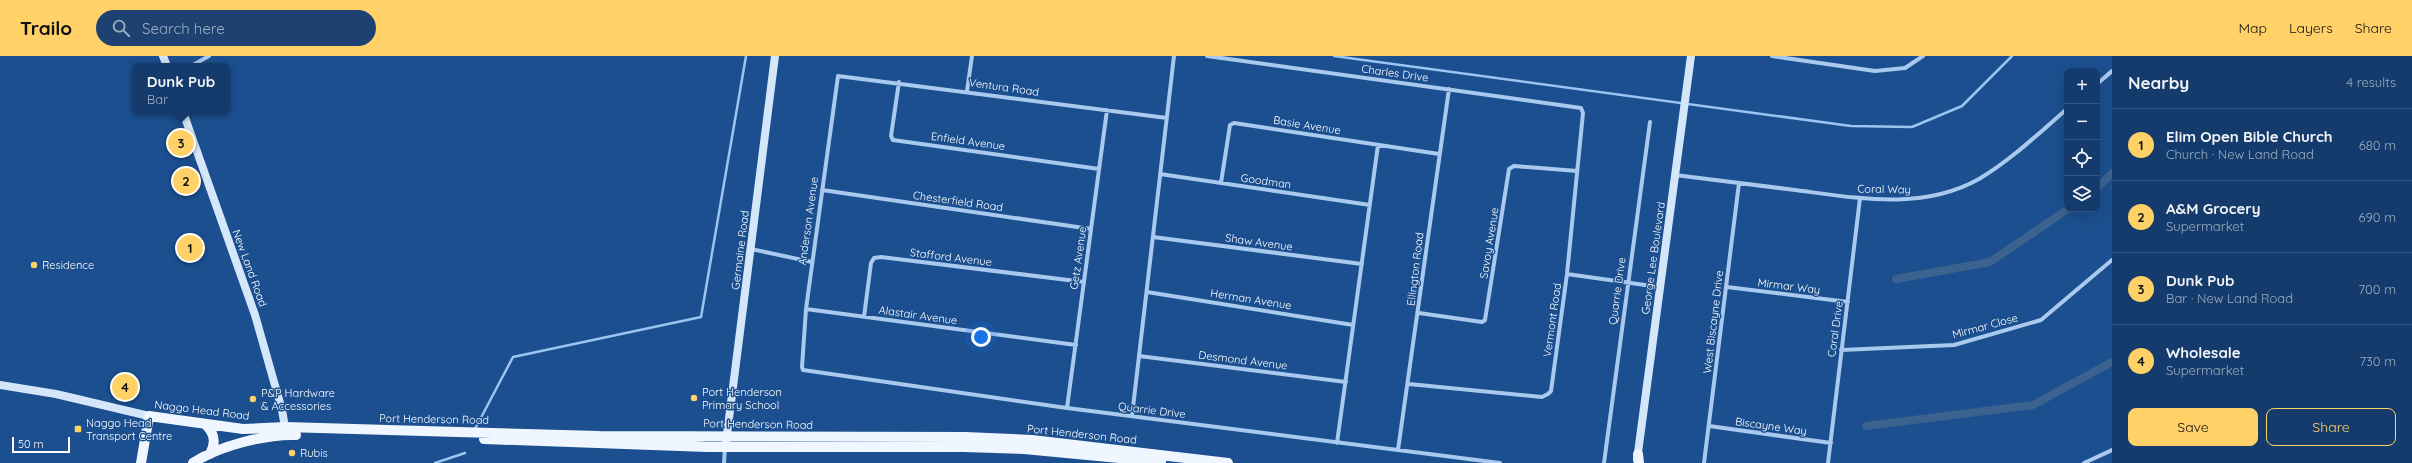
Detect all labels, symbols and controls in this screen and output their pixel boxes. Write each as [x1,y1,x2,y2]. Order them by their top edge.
search box [96,10,376,46]
text: Trailo [20,16,72,40]
icon: search [110,17,132,39]
text: Search here [142,19,225,38]
text: Map [2238,19,2267,37]
text: Layers [2289,19,2333,37]
text: Share [2355,19,2392,37]
street label: Charles Drive [1361,61,1429,85]
popup [132,63,230,115]
map controls [2064,68,2100,212]
button: + [2064,68,2100,104]
text: Dunk Pub [147,72,215,91]
text: Nearby [2128,72,2189,93]
text: 4 results [2346,74,2396,90]
street label: Ventura Road [968,75,1040,99]
text: Bar [147,91,168,107]
button: − [2064,104,2100,140]
street label: Basie Avenue [1272,113,1342,137]
text: Elim Open Bible Church [2166,127,2333,146]
pin: 3 [168,128,194,158]
street label: Enfield Avenue [930,129,1006,153]
text: 1 [2138,137,2144,153]
text: 680 m [2359,137,2396,153]
button: locate [2064,140,2100,176]
text: Church · New Land Road [2166,146,2314,162]
pin: 2 [173,166,199,196]
street label: Goodman [1240,171,1292,191]
street label: Anderson Avenue [795,176,821,266]
button: layers [2064,176,2100,212]
street label: Coral Way [1857,182,1911,196]
street label: Chesterfield Road [912,188,1004,214]
text: A&M Grocery [2166,199,2261,218]
street label: George Lee Boulevard [1638,201,1668,315]
street label: Savoy Avenue [1476,206,1502,280]
street label: Germaine Road [728,209,752,291]
text: 2 [2137,209,2145,225]
text: 690 m [2359,209,2396,225]
text: Supermarket [2166,218,2244,234]
street label: Getz Avenue [1067,226,1089,290]
street label: New Land Road [230,227,270,309]
street label: Shaw Avenue [1224,230,1294,254]
street label: Ellington Road [1404,231,1426,307]
pin: 1 [177,233,203,263]
street label: Stafford Avenue [909,245,993,269]
street label: Quarrie Drive [1605,256,1629,326]
place label: Residence [42,258,94,272]
marker: Residence [29,260,39,270]
street label: West Biscayne Drive [1700,270,1726,374]
text: Dunk Pub [2166,271,2234,290]
street label: Mirmar Way [1757,275,1821,297]
text: 3 [2138,281,2144,297]
text: 700 m [2358,281,2396,297]
street label: Vermont Road [1540,282,1564,358]
street label: Herman Avenue [1209,286,1293,312]
text: Bar · New Land Road [2166,290,2293,306]
street label: Coral Drive [1824,300,1846,358]
street label: Alastair Avenue [878,303,958,327]
street label: Mirmar Close [1951,311,2019,341]
your location [971,327,991,347]
text: Wholesale [2166,343,2241,362]
street label: Desmond Avenue [1198,348,1288,372]
text: 4 [2137,353,2145,369]
text: 730 m [2359,353,2396,369]
text: Supermarket [2166,362,2244,378]
pin: 4 [112,372,138,402]
place label: Port Henderson Primary School [702,385,782,412]
place label: P&P Hardware & Accessories [261,386,335,413]
marker: Port Henderson Primary School [689,393,699,403]
marker: P&P Hardware & Accessories [248,394,258,404]
street label: Naggo Head Road [154,397,250,423]
street label: Quarrie Drive [1117,399,1187,421]
button: Save [2128,408,2258,446]
button: Share [2266,408,2396,446]
street label: Port Henderson Road [379,411,489,427]
street label: Biscayne Way [1734,414,1808,438]
place label: Naggo Head Transport Centre [86,416,172,443]
street label: Port Henderson Road [703,416,813,432]
street label: Port Henderson Road [1027,421,1137,447]
marker: Naggo Head Transport Centre [73,424,83,434]
scale bar [12,435,70,454]
text: 50 m [18,437,44,451]
place label: Rubis [300,446,328,460]
marker: Rubis [287,448,297,458]

